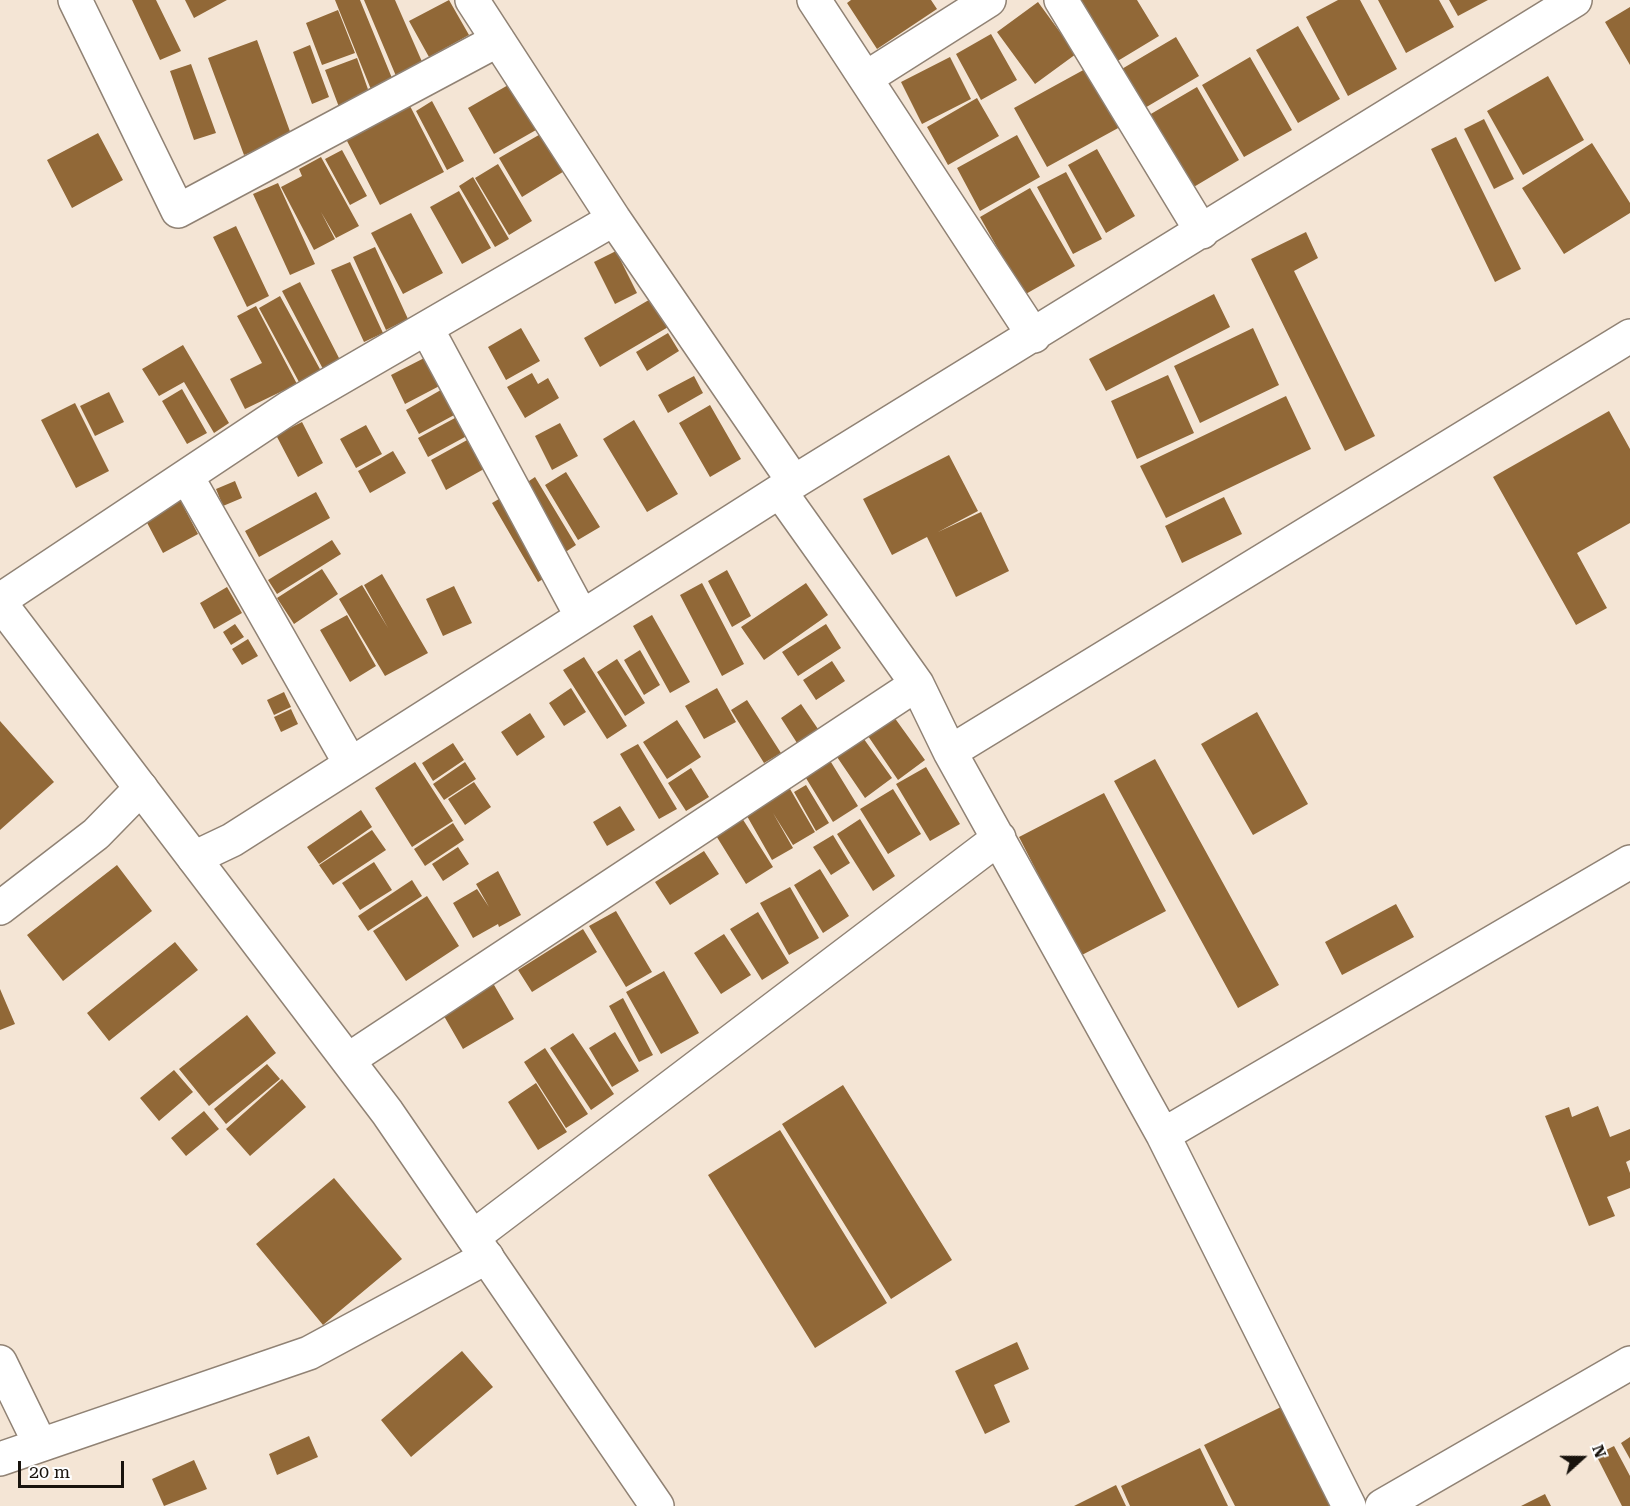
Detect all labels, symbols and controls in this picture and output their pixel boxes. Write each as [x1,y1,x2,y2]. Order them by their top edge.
north arrow [1552,1428,1612,1488]
text: N [1588,1442,1610,1461]
scale bar [21,1449,128,1487]
text: 20 m [29,1461,70,1482]

